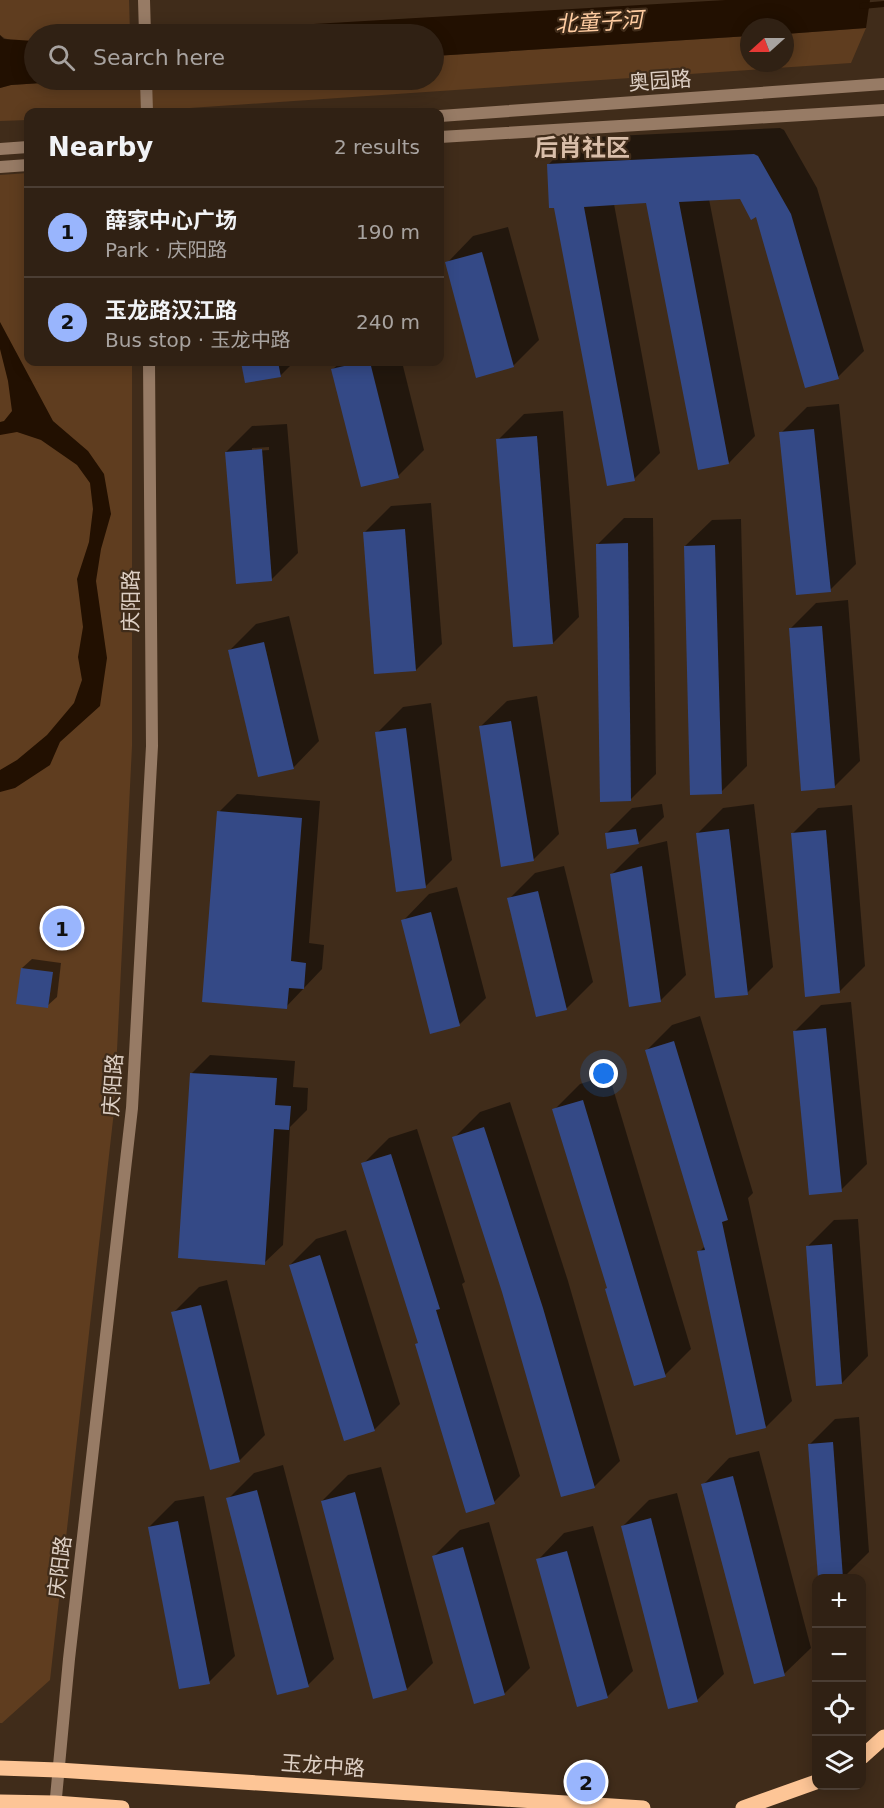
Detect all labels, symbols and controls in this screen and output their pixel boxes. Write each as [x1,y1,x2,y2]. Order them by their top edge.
water label: 北童子河 [554,7,648,37]
north arrow [740,18,794,72]
search box [24,24,444,90]
icon: search [45,41,78,74]
text: Search here [93,45,225,70]
street label: 奥园路 [628,67,692,95]
text: Nearby [48,132,153,162]
district label: 后肖社区 [534,134,630,162]
text: 2 results [334,135,420,159]
text: 薛家中心广场 [105,208,237,233]
text: 1 [61,220,74,244]
text: 190 m [356,220,420,244]
text: Park · 庆阳路 [105,238,227,262]
text: 玉龙路汉江路 [105,298,237,323]
text: 2 [61,310,74,334]
text: 240 m [356,310,420,334]
text: Bus stop · 玉龙中路 [105,328,290,352]
street label: 庆阳路 [119,570,143,633]
pin: 1 [42,906,82,950]
street label: 庆阳路 [99,1053,127,1117]
your location [589,1059,618,1088]
street label: 庆阳路 [44,1534,76,1600]
map controls [812,1574,866,1790]
button: + [812,1574,866,1628]
button: − [812,1628,866,1682]
button: locate [812,1682,866,1736]
button: layers [812,1736,866,1790]
street label: 玉龙中路 [280,1751,366,1781]
pin: 2 [566,1760,606,1804]

